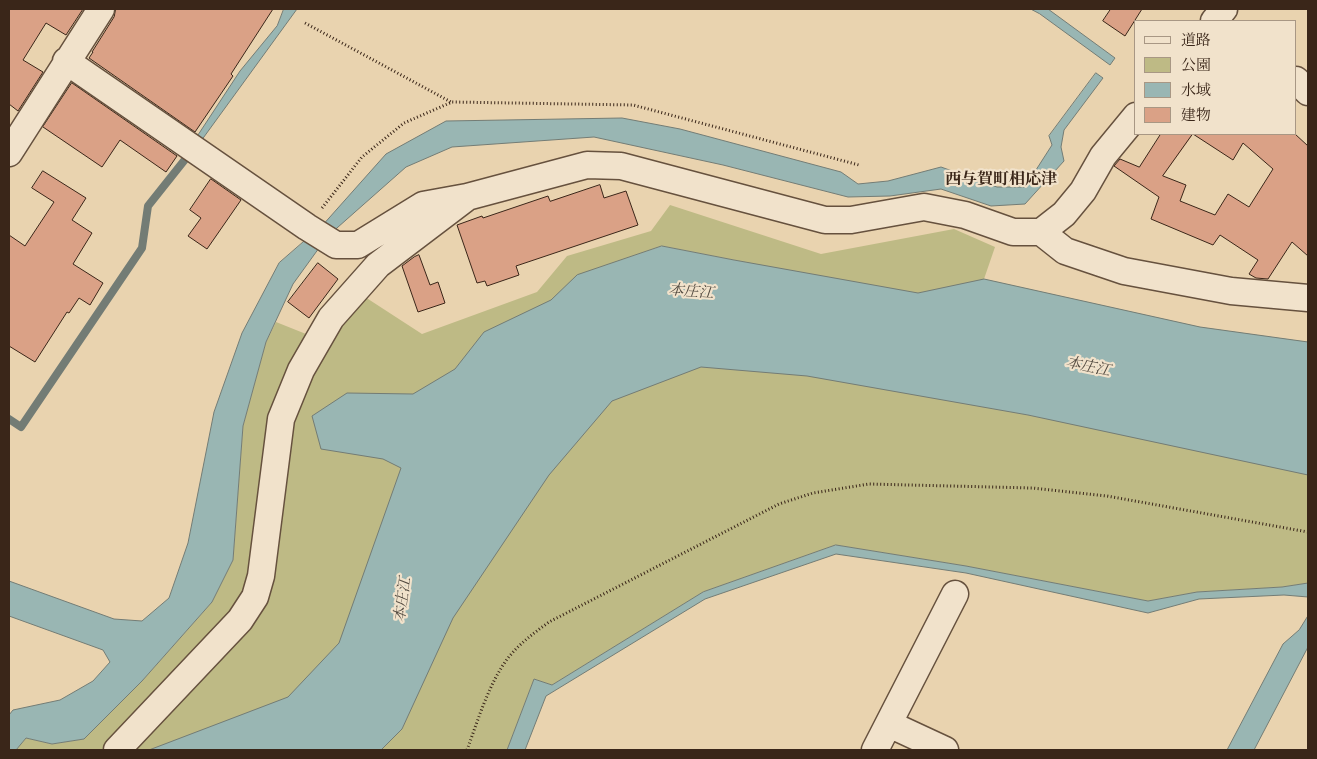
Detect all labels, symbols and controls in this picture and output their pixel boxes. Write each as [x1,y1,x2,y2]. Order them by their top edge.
legend [1134,20,1297,135]
text: 道路 [1181,34,1211,49]
text: 公園 [1181,59,1211,74]
text: 水域 [1181,84,1211,99]
text: 建物 [1181,109,1211,124]
district label: 西与賀町相応津 [945,170,1057,190]
water label: 本庄江 [668,281,714,303]
water label: 本庄江 [1064,354,1112,380]
water label: 本庄江 [391,576,415,624]

